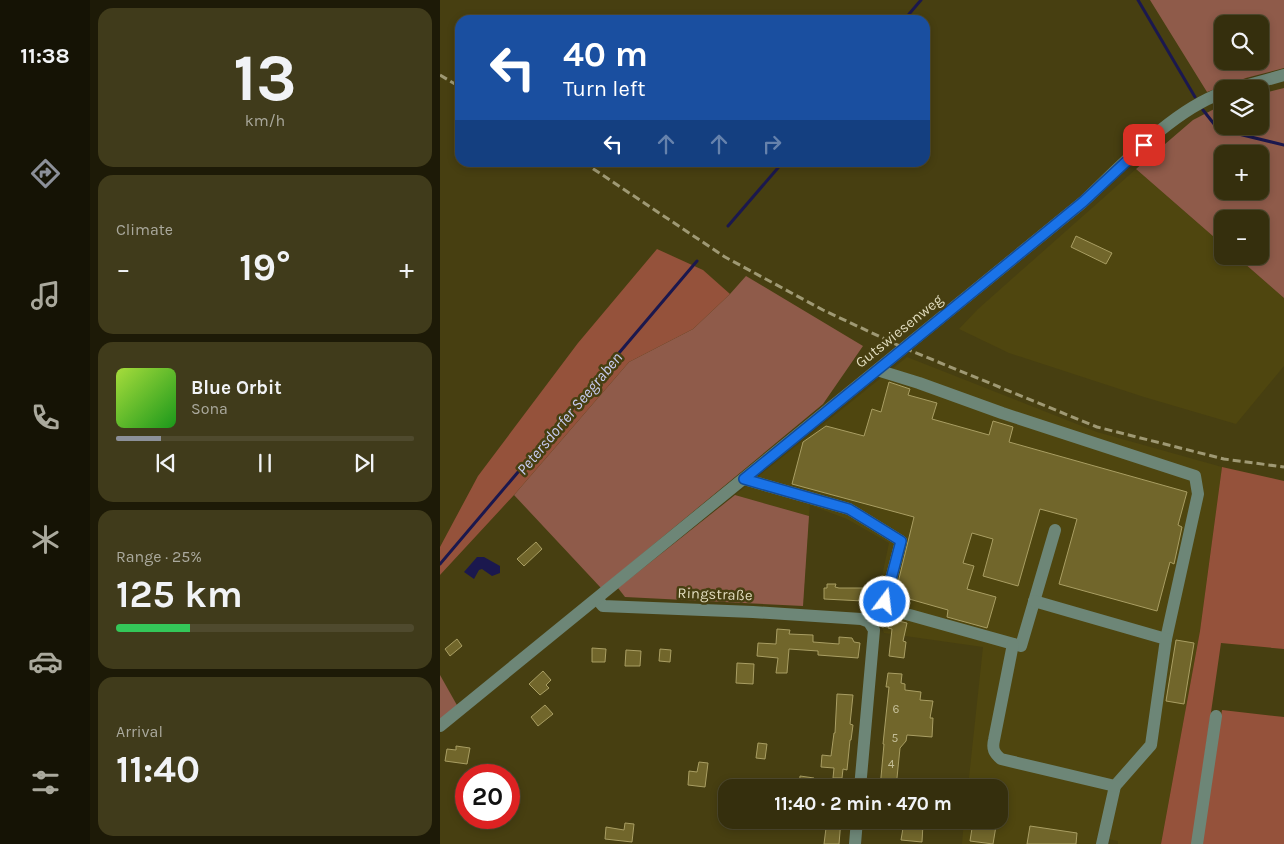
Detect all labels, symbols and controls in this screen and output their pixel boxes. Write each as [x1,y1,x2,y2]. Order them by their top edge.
map controls [1214,15,1269,265]
button: search [1214,15,1269,70]
text: 40 m [563,34,648,75]
icon: left [480,35,545,100]
text: 13 [233,40,297,116]
text: 11:38 [20,43,70,69]
text: Turn left [563,76,646,102]
button: layers [1214,80,1269,135]
text: km/h [245,111,285,130]
pin [1123,124,1165,166]
icon: left [599,130,627,158]
icon: ahead [652,130,680,158]
icon: ahead [705,130,733,158]
icon: right [758,130,786,158]
icon: arrive [1130,131,1158,159]
button: + [1214,145,1269,200]
icon: directions [28,156,63,191]
button: − [1214,210,1269,265]
text: Climate [116,220,173,239]
text: 19° [239,245,291,290]
text: − [116,252,131,285]
text: + [399,252,414,285]
icon: music [28,278,63,313]
street label: Gutswiesenweg [852,290,947,372]
water label: Petersdorfer Seegraben [513,348,626,478]
text: Blue Orbit [191,377,282,399]
text: Sona [191,399,228,418]
icon: phone [28,400,63,435]
icon: previous [152,449,180,477]
icon: pause [251,449,279,477]
icon: next [350,449,378,477]
icon: climate [28,522,63,557]
text: Range · 25% [116,547,202,566]
text: 125 km [116,572,243,617]
position arrow [858,575,910,627]
street label: Ringstraße [677,584,753,604]
icon: car [28,644,63,679]
house number: 6 [893,702,900,716]
text: Arrival [116,722,163,741]
house number: 5 [892,731,899,745]
text: 11:40 [116,747,200,792]
house number: 4 [888,757,895,771]
speed limit sign: 20 [455,764,520,829]
icon: filters [28,765,63,800]
text: 11:40 · 2 min · 470 m [774,793,952,815]

